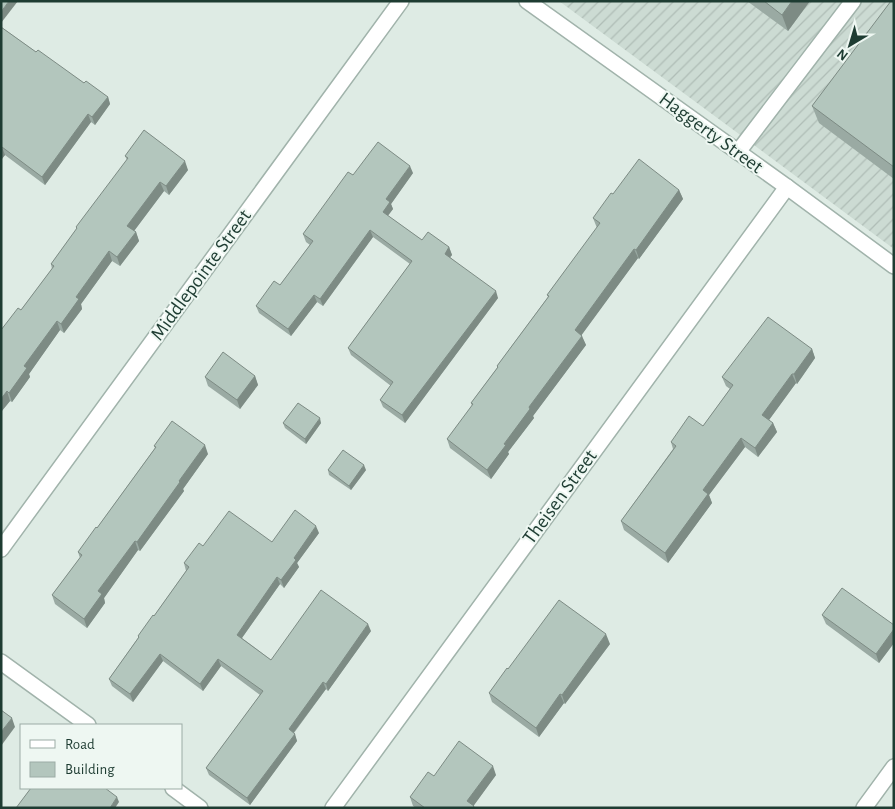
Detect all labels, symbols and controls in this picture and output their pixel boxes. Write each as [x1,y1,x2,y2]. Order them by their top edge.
north arrow [825,20,875,70]
text: N [834,46,851,63]
street label: Haggerty Street [655,89,767,178]
street label: Middlepointe Street [147,205,255,344]
street label: Theisen Street [519,446,601,548]
legend [20,724,182,789]
text: Road [65,737,95,752]
text: Building [65,762,115,777]

